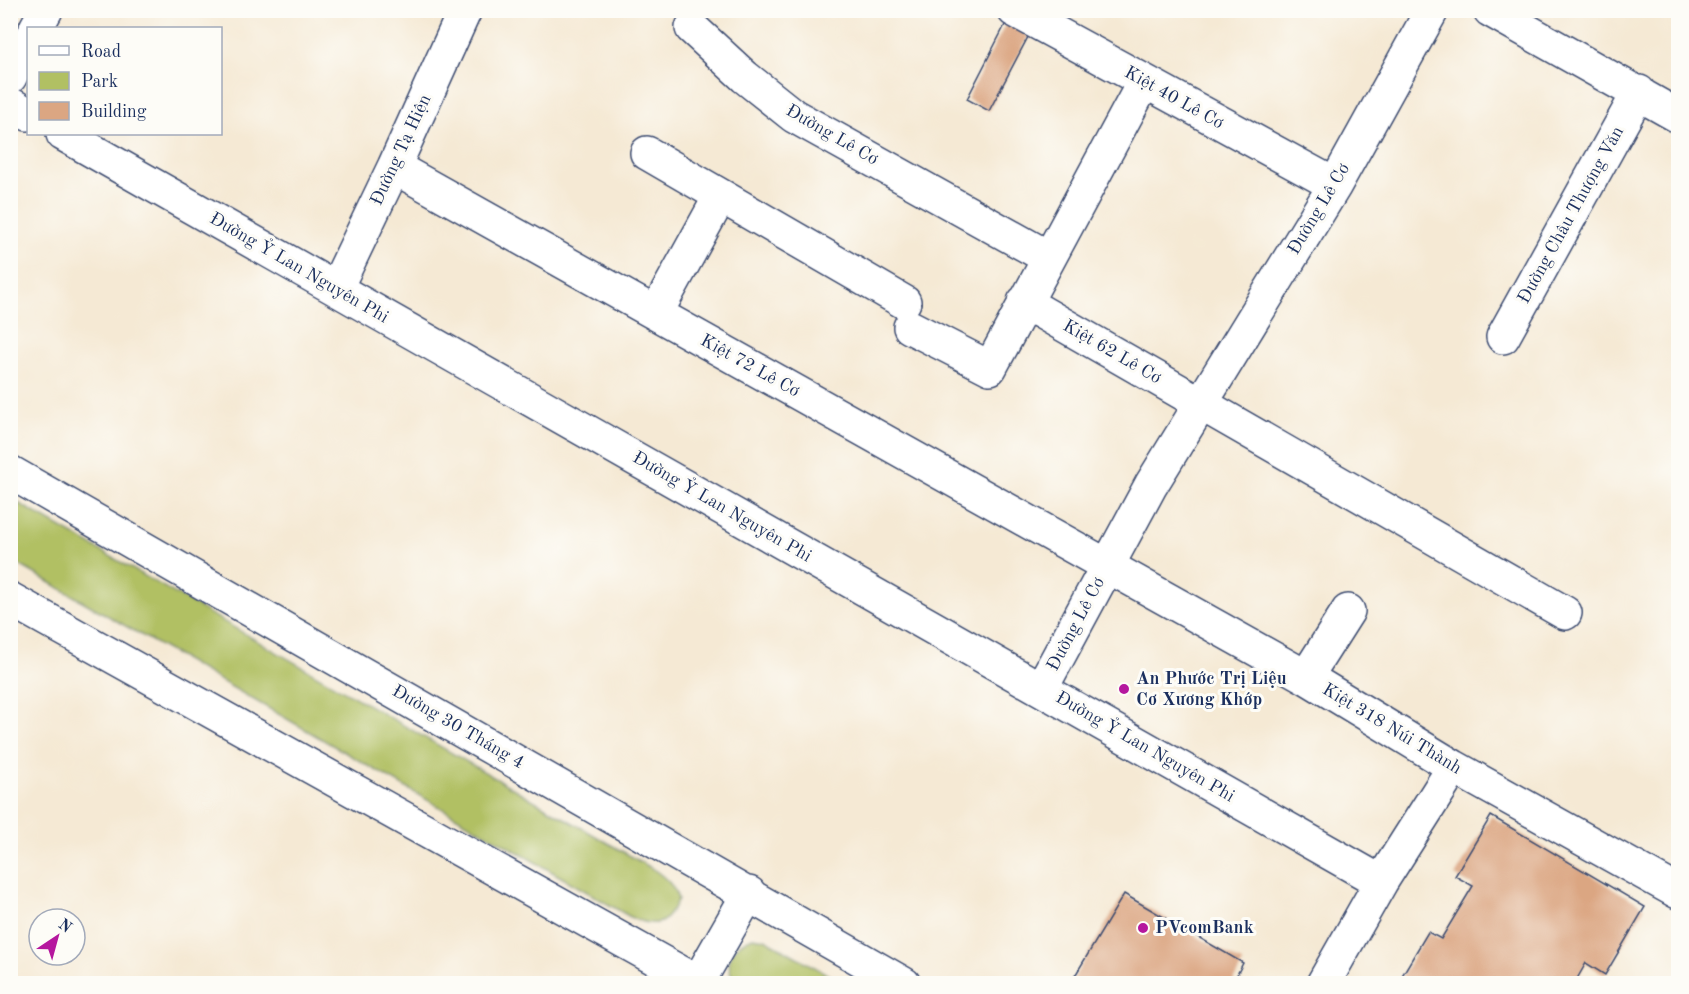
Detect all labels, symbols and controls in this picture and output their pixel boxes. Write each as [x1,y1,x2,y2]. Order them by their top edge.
legend [27,27,222,135]
text: Road [81,43,121,61]
street label: Kiệt 40 Lê Cơ [1121,63,1227,133]
text: Park [81,73,118,91]
street label: Đường Tạ Hiện [367,92,435,208]
street label: Đường Lê Cơ [783,101,881,169]
text: Building [81,103,147,121]
street label: Đường Châu Thượng Văn [1515,123,1627,307]
street label: Đường Lê Cơ [1285,160,1353,258]
street label: Đường Ỷ Lan Nguyên Phi [207,205,394,327]
street label: Kiệt 62 Lê Cơ [1060,317,1164,387]
street label: Kiệt 72 Lê Cơ [697,331,803,401]
street label: Đường Ỷ Lan Nguyên Phi [630,444,817,566]
street label: Đường Lê Cơ [1044,574,1108,674]
place label: An Phước Trị Liệu Cơ Xương Khớp [1136,670,1287,709]
street label: Kiệt 318 Núi Thành [1319,680,1465,778]
street label: Đường 30 Tháng 4 [389,682,527,772]
marker: An Phước Trị Liệu Cơ Xương Khớp [1117,682,1131,696]
street label: Đường Ỷ Lan Nguyên Phi [1053,684,1240,806]
north arrow [27,907,87,967]
text: N [55,916,75,937]
place label: PVcomBank [1155,919,1254,937]
marker: PVcomBank [1136,921,1150,935]

